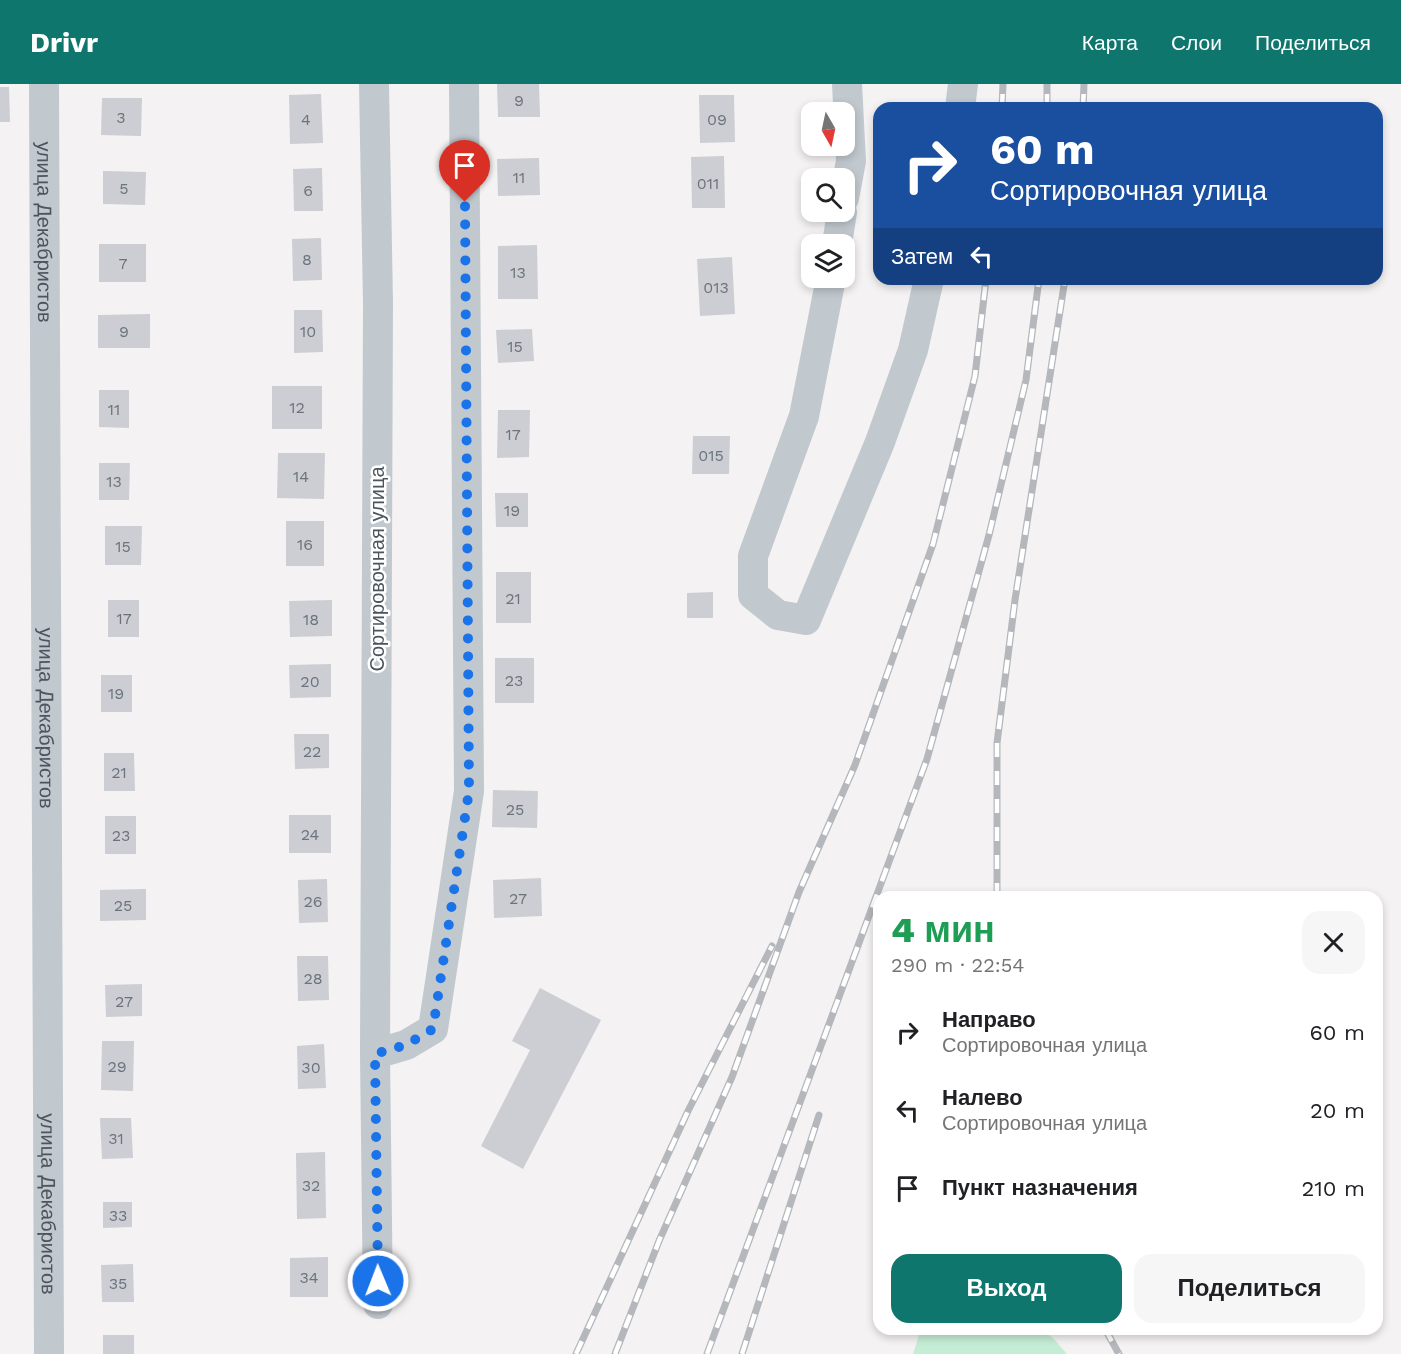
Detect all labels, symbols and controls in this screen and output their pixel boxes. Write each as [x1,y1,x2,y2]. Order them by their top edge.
text: Drivr [30,26,98,59]
text: Карта [1082,30,1138,55]
text: Слои [1171,30,1222,55]
text: Поделиться [1255,30,1371,55]
house number: 9 [514,91,524,110]
north arrow [801,102,855,156]
map controls [801,102,855,288]
house number: 3 [116,108,126,127]
house number: 4 [301,110,311,129]
house number: 09 [707,110,727,129]
text: 60 m [990,125,1094,174]
icon: right [891,126,969,204]
pin [439,140,490,202]
street label: улица Декабристов [32,141,57,323]
icon: arrive [448,149,481,182]
house number: 11 [513,168,525,187]
button: search [801,168,855,222]
house number: 011 [697,174,719,193]
text: Сортировочная улица [990,175,1267,207]
house number: 5 [119,179,129,198]
house number: 6 [303,181,313,200]
button: layers [801,234,855,288]
icon: left [965,240,998,273]
text: Затем [891,244,953,269]
house number: 8 [302,250,312,269]
house number: 7 [119,254,128,273]
house number: 13 [510,263,526,282]
house number: 013 [703,278,729,297]
house number: 9 [119,322,129,341]
house number: 10 [300,322,316,341]
house number: 15 [507,337,523,356]
house number: 12 [289,398,305,417]
house number: 11 [108,400,120,419]
house number: 17 [505,425,521,444]
house number: 015 [698,446,724,465]
street label: Сортировочная улица [365,466,389,672]
house number: 14 [293,467,309,486]
house number: 13 [106,472,122,491]
house number: 19 [504,501,520,520]
house number: 16 [297,535,313,554]
house number: 15 [115,537,131,556]
house number: 21 [505,589,521,608]
house number: 17 [116,609,132,628]
house number: 18 [303,610,319,629]
street label: улица Декабристов [34,627,59,809]
house number: 23 [505,671,523,690]
house number: 20 [300,672,320,691]
house number: 19 [108,684,124,703]
house number: 22 [303,742,321,761]
house number: 21 [111,763,127,782]
house number: 25 [506,800,524,819]
house number: 24 [301,825,320,844]
house number: 23 [112,826,130,845]
house number: 27 [509,889,527,908]
house number: 26 [303,892,323,911]
house number: 25 [114,896,132,915]
text: 4 мин [891,909,995,951]
button: close [1302,911,1365,974]
text: 290 m · 22:54 [891,953,1025,977]
house number: 28 [303,969,323,988]
house number: 27 [115,992,133,1011]
text: Направо [942,1007,1036,1032]
icon: right [891,1016,924,1049]
text: 60 m [1309,1020,1365,1045]
text: Сортировочная улица [942,1033,1147,1057]
house number: 29 [107,1057,127,1076]
house number: 30 [301,1058,321,1077]
text: Налево [942,1085,1023,1110]
icon: left [891,1094,924,1127]
text: 20 m [1310,1098,1365,1123]
text: Сортировочная улица [942,1111,1147,1135]
street label: улица Декабристов [36,1113,61,1295]
house number: 31 [108,1129,124,1148]
icon: arrive [891,1172,924,1205]
text: Пункт назначения [942,1175,1138,1200]
house number: 32 [302,1176,320,1195]
text: 210 m [1301,1176,1365,1201]
house number: 33 [109,1206,127,1225]
position arrow [346,1249,410,1313]
button: Выход [891,1254,1122,1323]
button: Поделиться [1134,1254,1365,1323]
house number: 34 [299,1268,319,1287]
house number: 35 [109,1274,127,1293]

